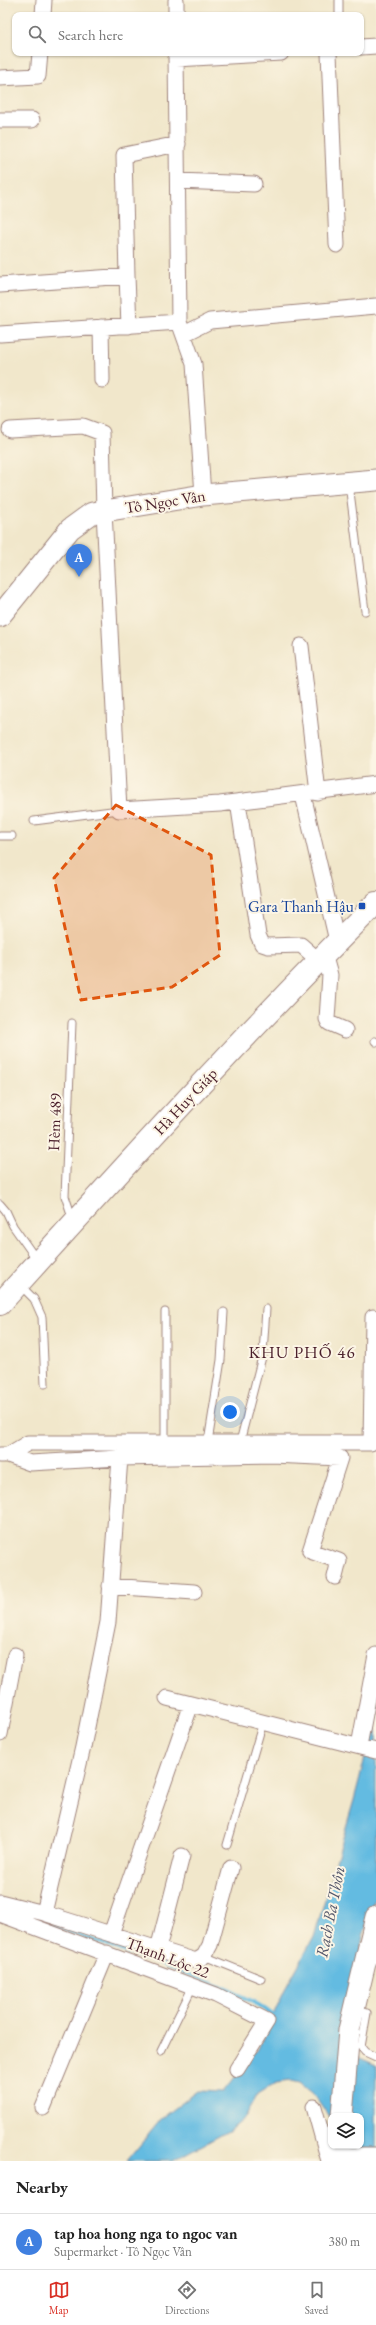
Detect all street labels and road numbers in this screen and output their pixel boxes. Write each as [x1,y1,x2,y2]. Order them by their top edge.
street label: Tô Ngọc Vân [123,485,207,518]
street label: Hà Huy Giáp [149,1063,222,1139]
street label: Hèm 489 [43,1092,66,1151]
street label: Thạnh Lộc 22 [123,1932,213,1983]

